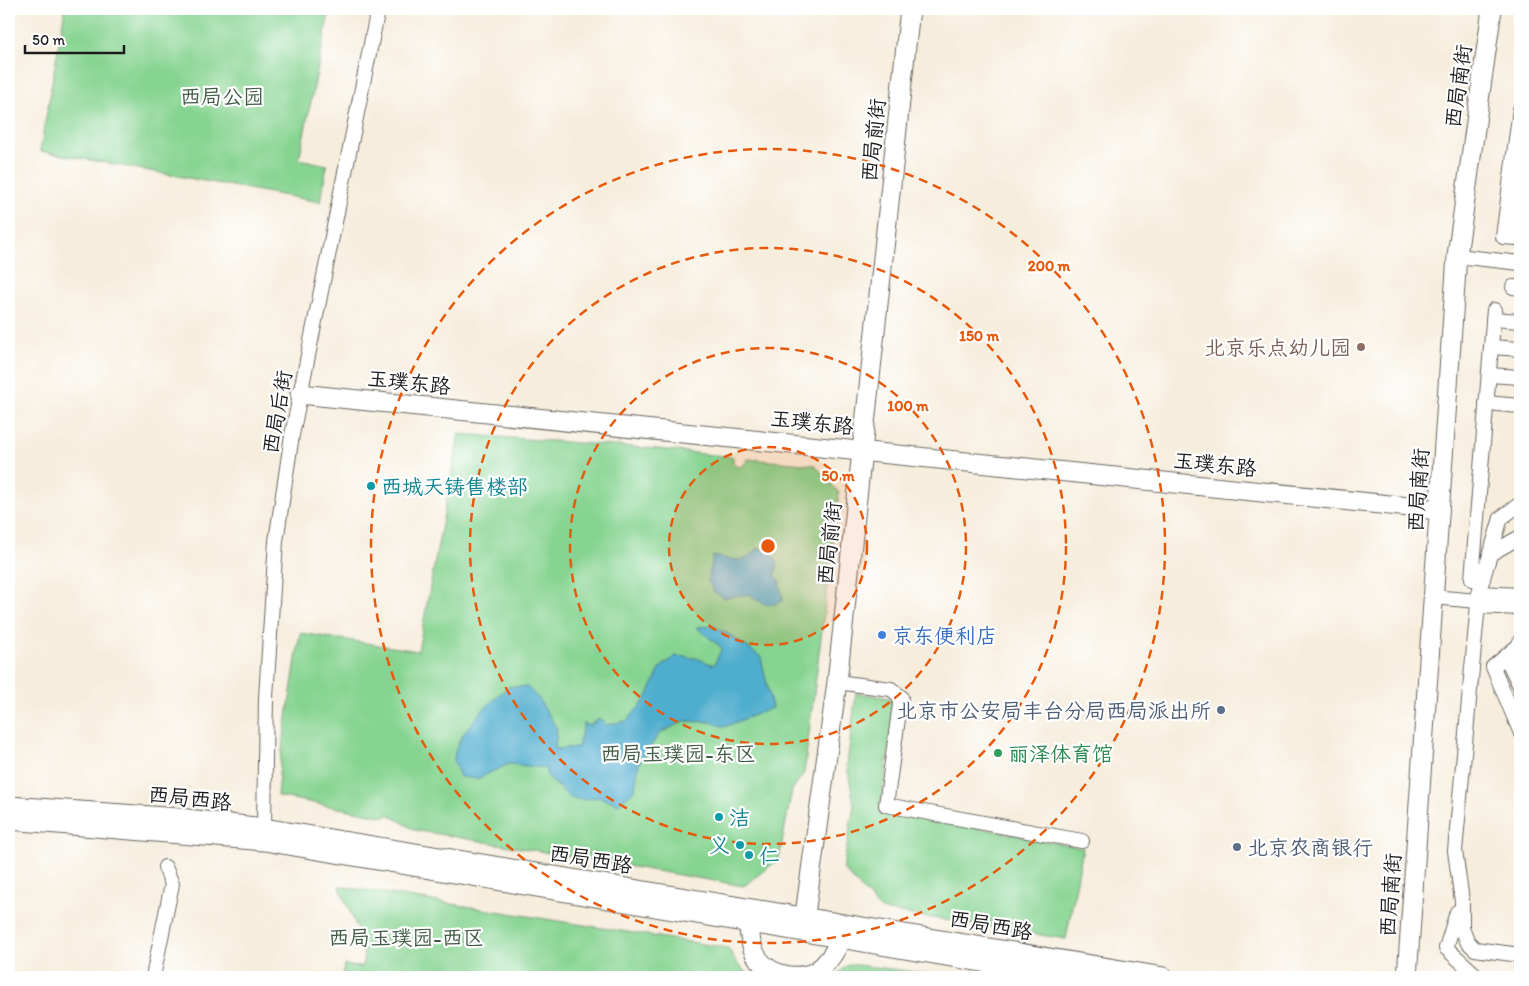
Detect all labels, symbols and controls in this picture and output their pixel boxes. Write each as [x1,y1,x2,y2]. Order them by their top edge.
scale bar [25,22,124,54]
text: 50 m [32,31,65,49]
street label: 西局南街 [1440,43,1476,129]
park label: 西局公园 [180,84,264,109]
street label: 西局前街 [856,97,890,183]
text: 200 m [1028,257,1071,275]
text: 150 m [959,327,999,345]
place label: 北京乐点幼儿园 [1204,335,1351,360]
marker: 北京乐点幼儿园 [1355,341,1367,353]
street label: 玉璞东路 [366,365,452,399]
street label: 西局后街 [257,368,297,456]
text: 100 m [887,397,929,415]
street label: 玉璞东路 [769,405,855,439]
street label: 玉璞东路 [1172,447,1258,481]
street label: 西局南街 [1403,447,1433,533]
text: 50 m [821,467,855,485]
place label: 西城天铸售楼部 [381,474,528,499]
marker: 西城天铸售楼部 [365,480,377,492]
street label: 西局前街 [812,500,846,586]
centre of rings [759,537,777,555]
place label: 京东便利店 [892,623,997,648]
marker: 京东便利店 [876,629,888,641]
place label: 北京市公安局丰台分局西局派出所 [896,698,1211,723]
marker: 北京市公安局丰台分局西局派出所 [1215,704,1227,716]
park label: 西局玉璞园-东区 [600,741,756,766]
place label: 丽泽体育馆 [1008,741,1113,766]
marker: 丽泽体育馆 [992,747,1004,759]
street label: 西局西路 [147,781,233,815]
place label: 洁 [729,805,750,830]
marker: 洁 [713,811,725,823]
place label: 义 [709,833,730,858]
place label: 北京农商银行 [1247,835,1373,860]
marker: 义 [734,839,746,851]
street label: 西局西路 [548,840,634,878]
marker: 北京农商银行 [1231,841,1243,853]
place label: 仁 [759,843,780,868]
marker: 仁 [743,849,755,861]
street label: 西局南街 [1375,852,1405,938]
street label: 西局西路 [947,905,1035,945]
park label: 西局玉璞园-西区 [328,925,484,950]

